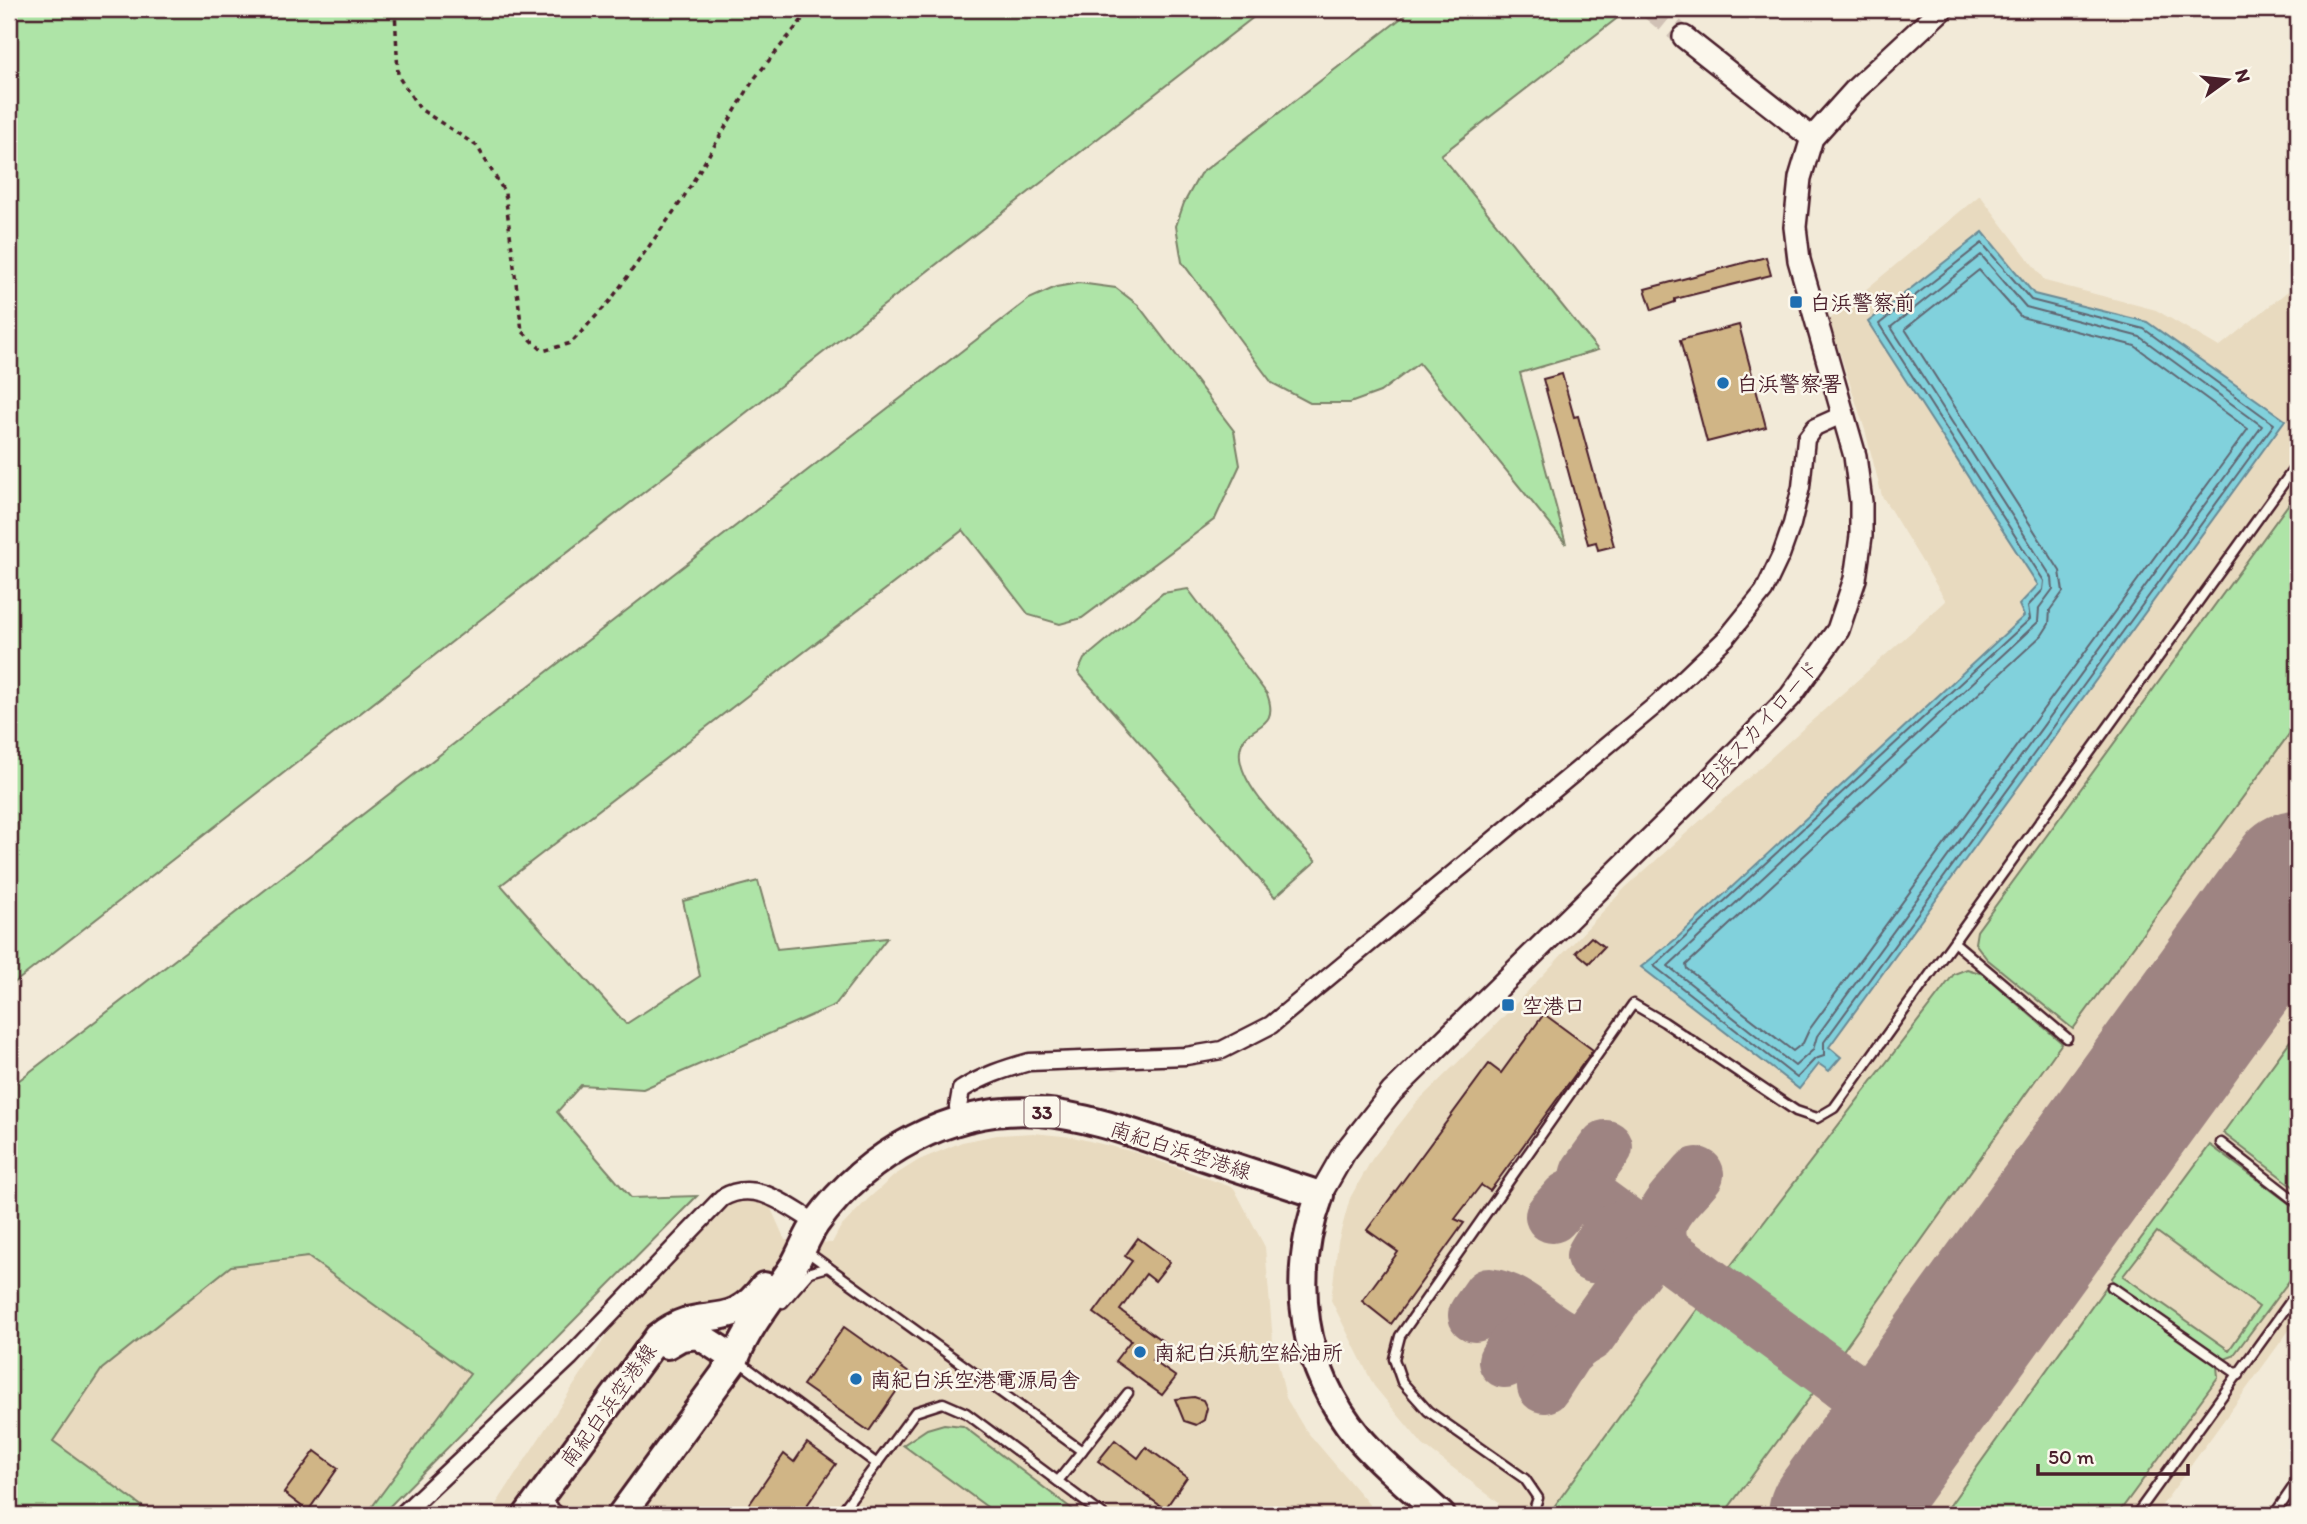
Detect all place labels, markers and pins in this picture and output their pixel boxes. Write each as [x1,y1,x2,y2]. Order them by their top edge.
place label: 白浜警察前 [1810,290,1915,315]
marker: 白浜警察前 [1788,294,1804,310]
place label: 白浜警察署 [1737,371,1842,396]
marker: 白浜警察署 [1715,375,1731,391]
place label: 空港口 [1522,993,1585,1018]
marker: 空港口 [1500,997,1516,1013]
place label: 南紀白浜航空給油所 [1154,1340,1343,1365]
marker: 南紀白浜航空給油所 [1132,1344,1148,1360]
place label: 南紀白浜空港電源局舎 [870,1367,1080,1392]
marker: 南紀白浜空港電源局舎 [848,1371,864,1387]

